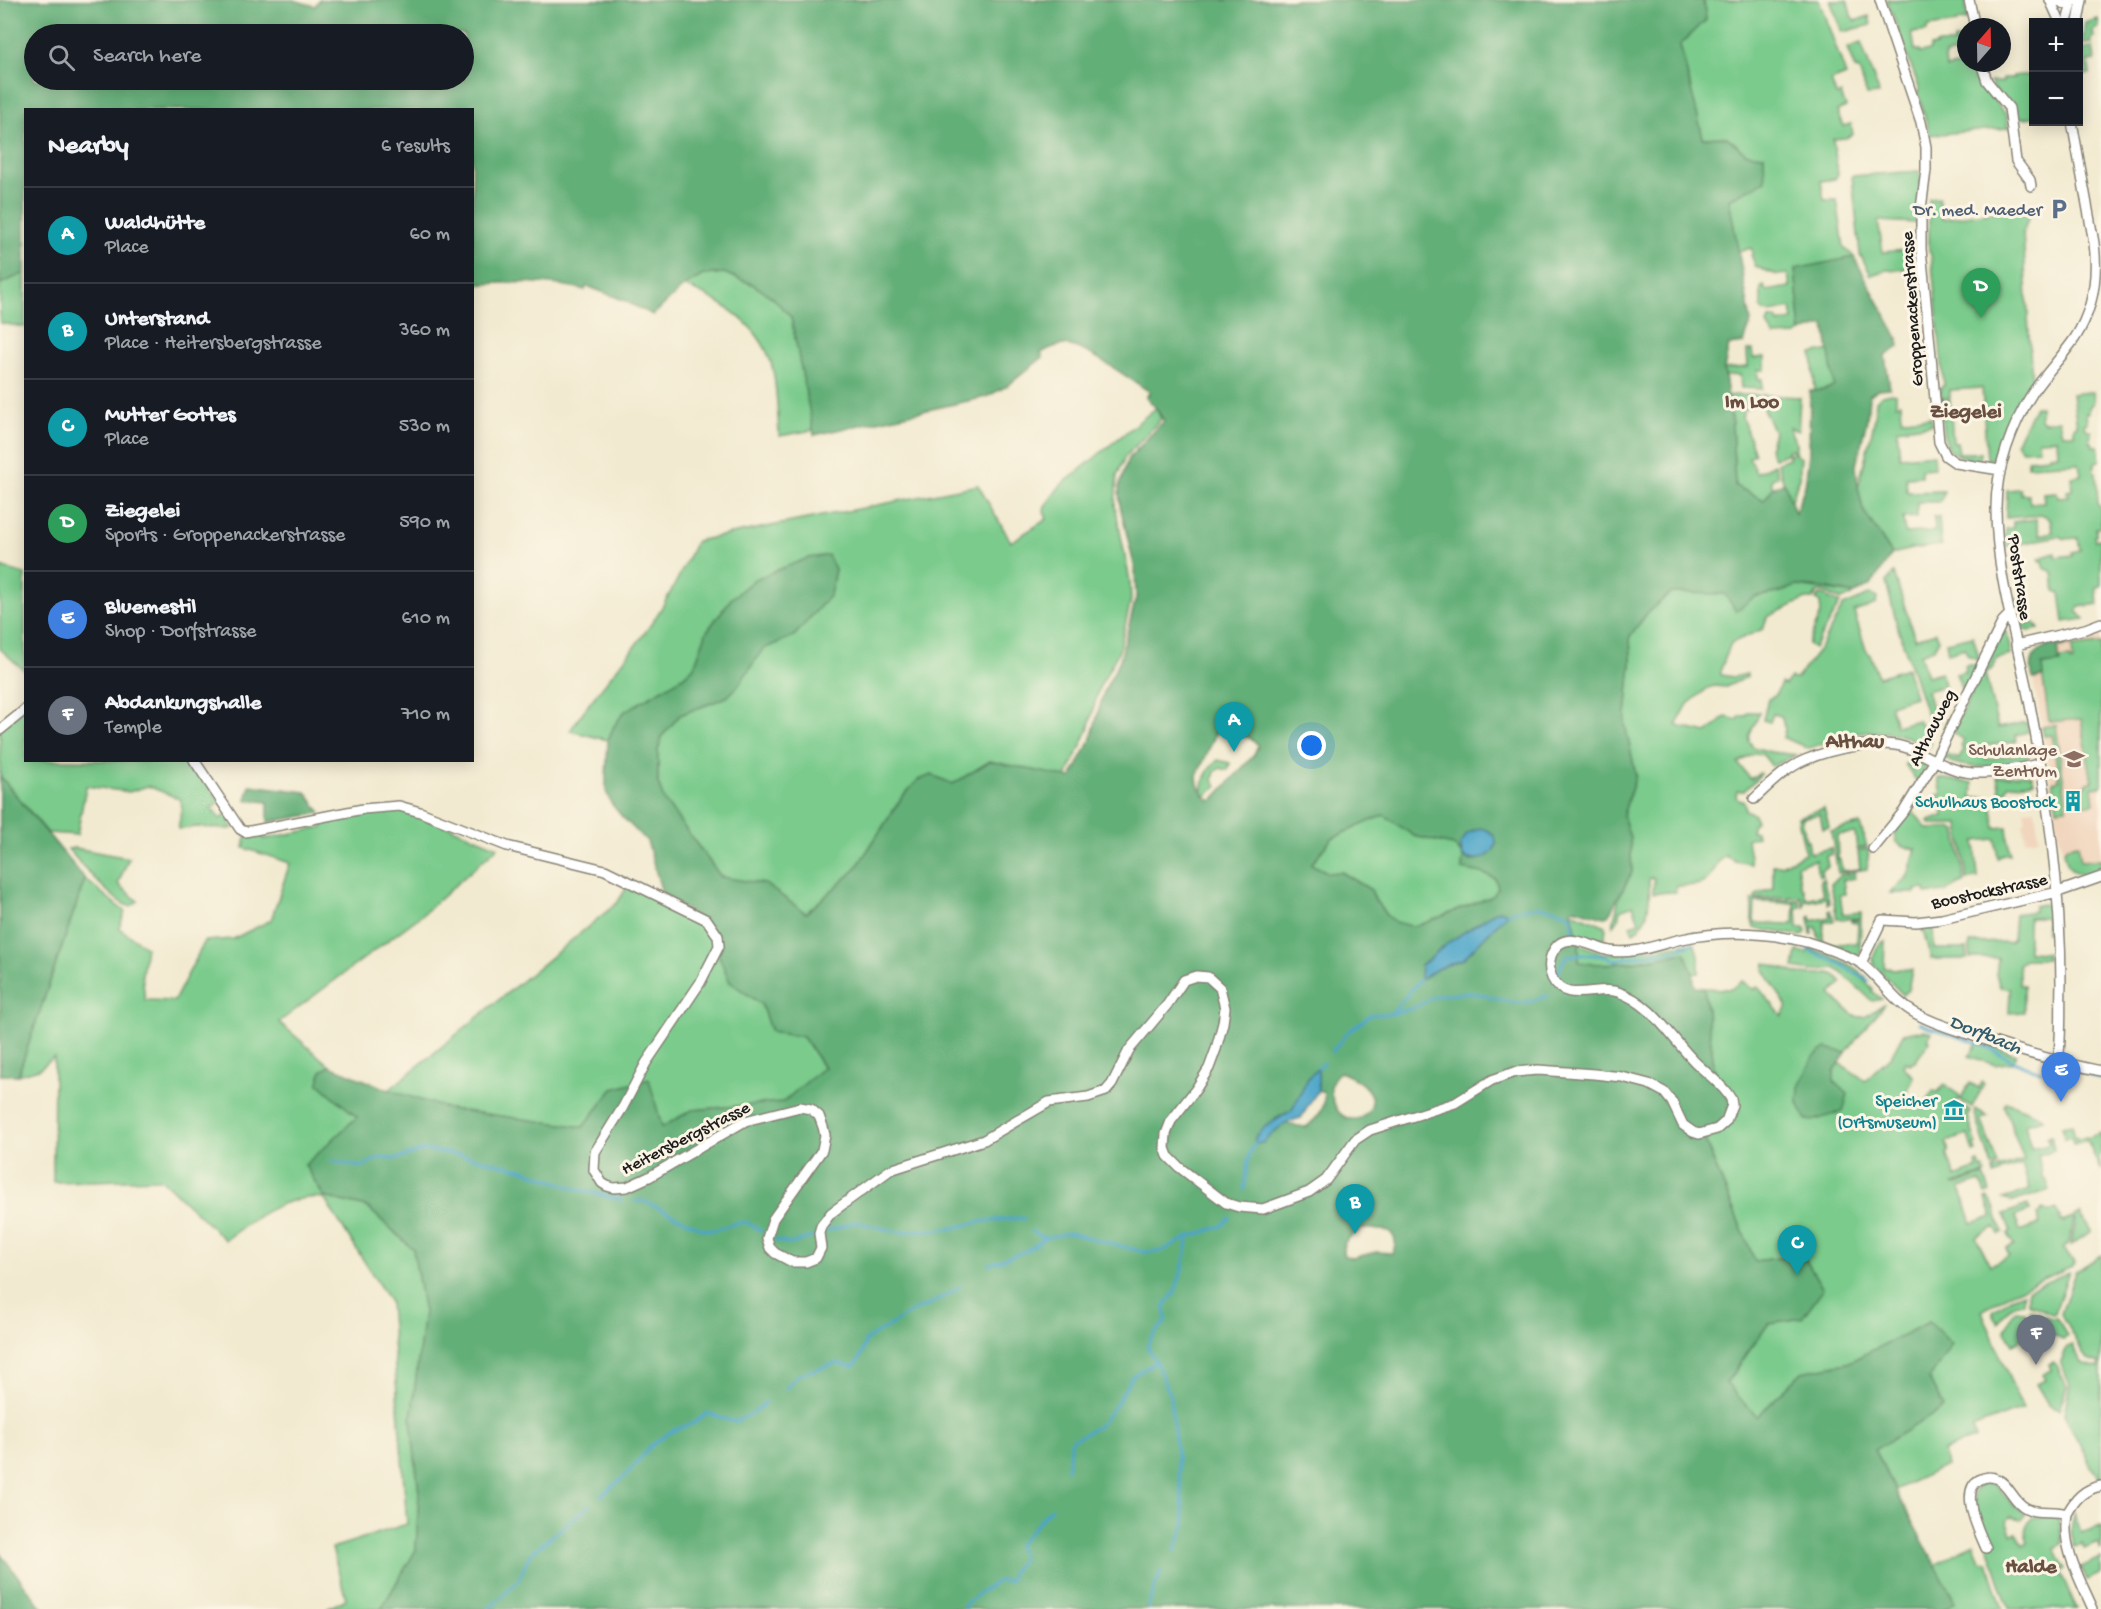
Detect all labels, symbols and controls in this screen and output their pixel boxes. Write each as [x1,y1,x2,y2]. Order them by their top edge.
north arrow [1957,18,2011,72]
map controls [2029,18,2083,126]
button: + [2029,18,2083,72]
search box [24,24,474,90]
icon: search [45,41,78,74]
text: Search here [93,44,201,70]
button: − [2029,72,2083,126]
text: Nearby [48,132,129,163]
text: 6 results [381,136,450,159]
parking icon: Dr. med. Maeder [2047,197,2071,221]
place label: Dr. med. Maeder [1912,201,2044,222]
text: Waldhütte [105,211,205,237]
text: A [62,224,73,247]
text: 60 m [410,224,450,247]
street label: Groppenackerstrasse [1898,230,1929,387]
text: Place [105,237,149,260]
pin: D [1962,268,2000,318]
text: Unterstand [105,307,209,333]
text: B [62,320,73,343]
text: 360 m [399,320,450,343]
text: Place · Heitersbergstrasse [105,333,322,356]
district label: Im Loo [1725,391,1779,416]
district label: Ziegelei [1930,401,2002,426]
text: Mutter Gottes [105,403,236,429]
text: C [62,416,73,439]
text: 530 m [399,416,450,439]
text: Place [105,429,149,452]
text: Ziegelei [105,499,180,525]
text: D [61,512,74,535]
text: 590 m [399,512,450,535]
text: Sports · Groppenackerstrasse [105,525,345,548]
street label: Poststrasse [2002,532,2035,622]
text: Bluemestil [105,595,196,621]
text: E [61,608,74,631]
text: 610 m [401,608,450,631]
text: Shop · Dorfstrasse [105,621,256,644]
street label: Althauweg [1905,686,1962,770]
text: Abdankungshalle [105,691,261,717]
pin: A [1214,702,1254,752]
text: F [62,704,73,727]
text: 710 m [401,704,450,727]
text: Temple [105,717,162,740]
your location [1297,731,1326,760]
district label: Althau [1825,731,1884,756]
place label: Schulanlage Zentrum [1968,741,2058,783]
school or university icon: Schulanlage Zentrum [2062,747,2086,771]
building icon: Schulhaus Boostock [2061,789,2085,813]
place label: Schulhaus Boostock [1915,793,2058,814]
street label: Boostockstrasse [1929,870,2050,915]
water label: Dorfbach [1945,1011,2024,1061]
pin: E [2042,1052,2080,1102]
place label: Speicher (Ortsmuseum) [1837,1092,1939,1134]
street label: Heitersbergstrasse [618,1097,755,1181]
museum icon: Speicher (Ortsmuseum) [1942,1098,1966,1122]
pin: B [1336,1184,1374,1234]
pin: C [1778,1226,1816,1275]
pin: F [2016,1316,2056,1365]
district label: Halde [2005,1556,2058,1581]

